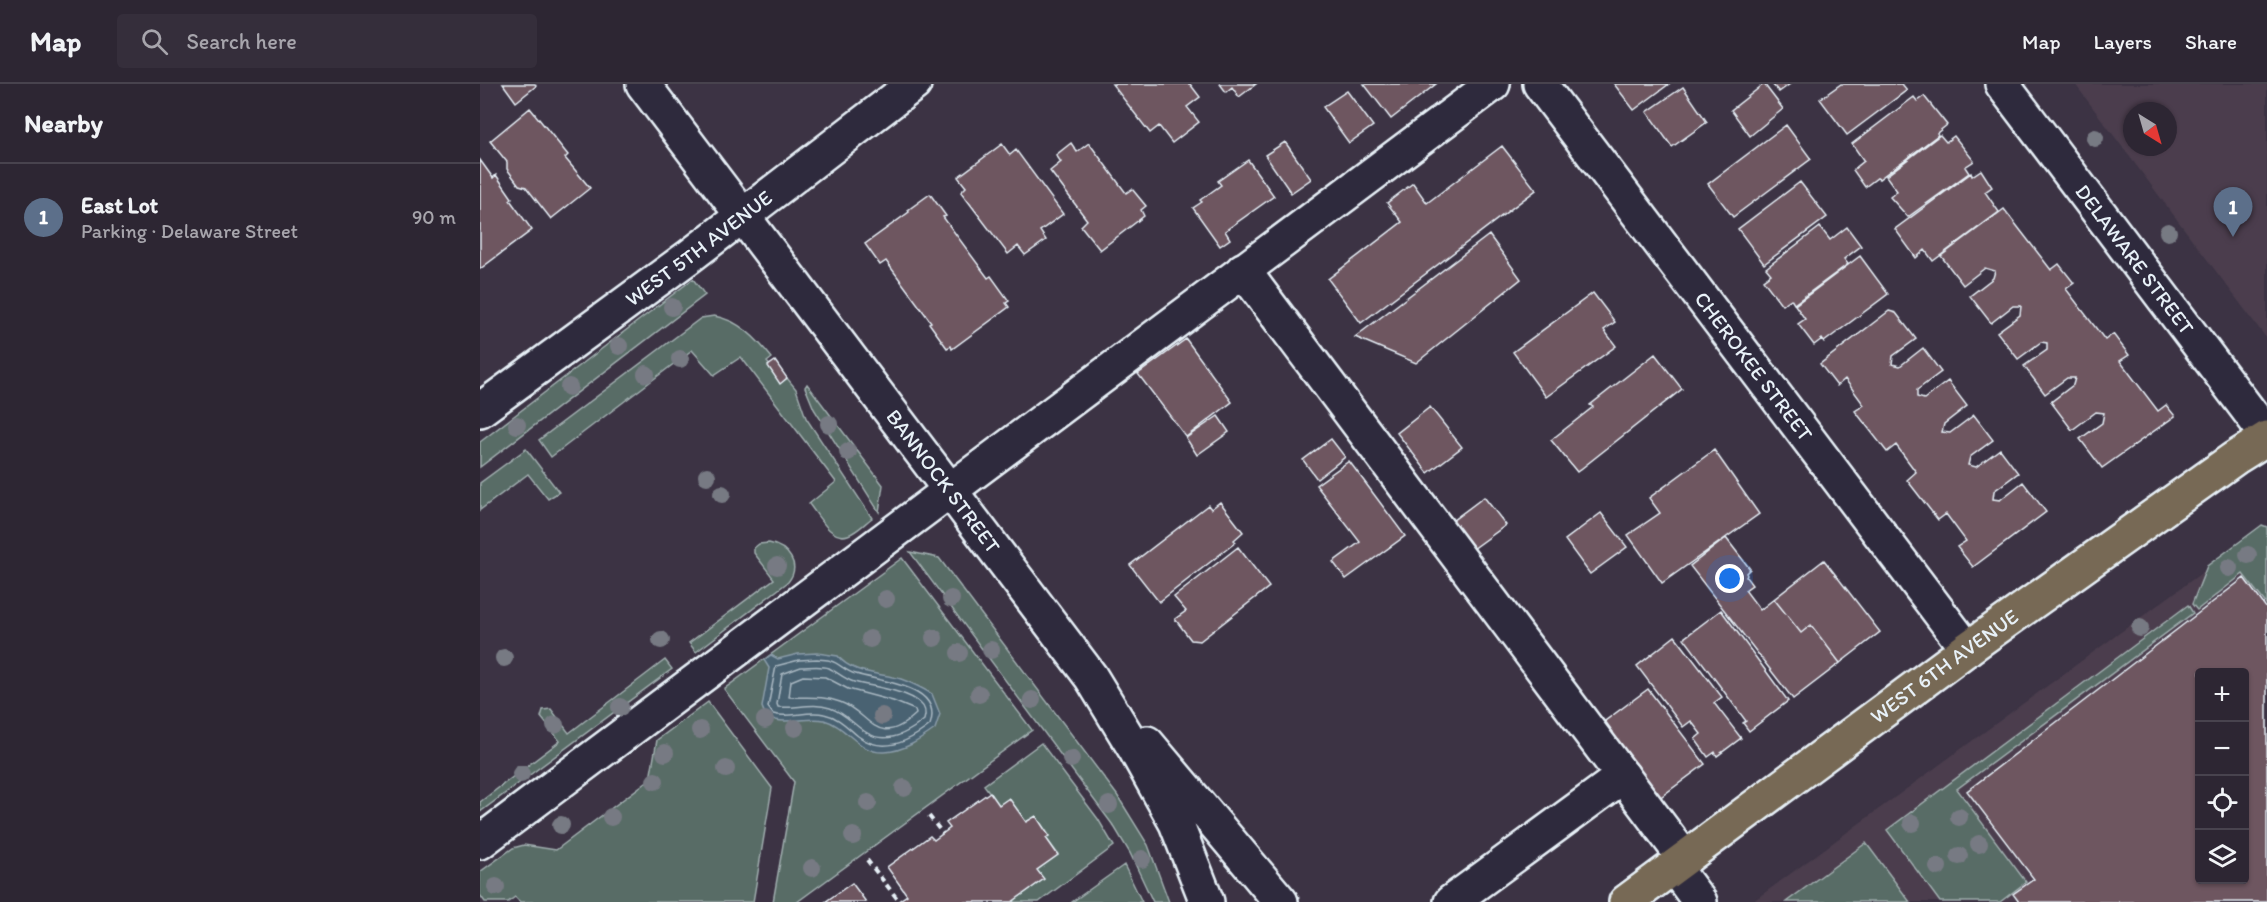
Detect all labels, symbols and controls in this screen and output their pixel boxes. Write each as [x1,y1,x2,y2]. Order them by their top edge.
search box [117,14,537,68]
text: Map [30,24,81,58]
icon: search [138,25,171,58]
text: Search here [186,28,297,55]
text: Map [2022,29,2061,54]
text: Layers [2094,29,2152,54]
text: Share [2185,29,2237,54]
north arrow [2123,102,2177,156]
text: Nearby [24,107,103,139]
street label: DELAWARE STREET [2070,179,2200,339]
street label: WEST 5TH AVENUE [620,185,777,311]
pin: 1 [2214,188,2252,237]
text: East Lot [81,192,158,219]
text: 1 [39,205,48,229]
text: 90 m [412,205,456,229]
text: Parking · Delaware Street [81,219,298,243]
street label: CHEROKEE STREET [1689,287,1818,446]
street label: BANNOCK STREET [881,404,1006,558]
your location [1715,564,1744,593]
street label: WEST 6TH AVENUE [1865,604,2023,729]
map controls [2195,668,2249,884]
button: + [2195,668,2249,722]
button: − [2195,722,2249,776]
button: locate [2195,776,2249,830]
button: layers [2195,830,2249,884]

